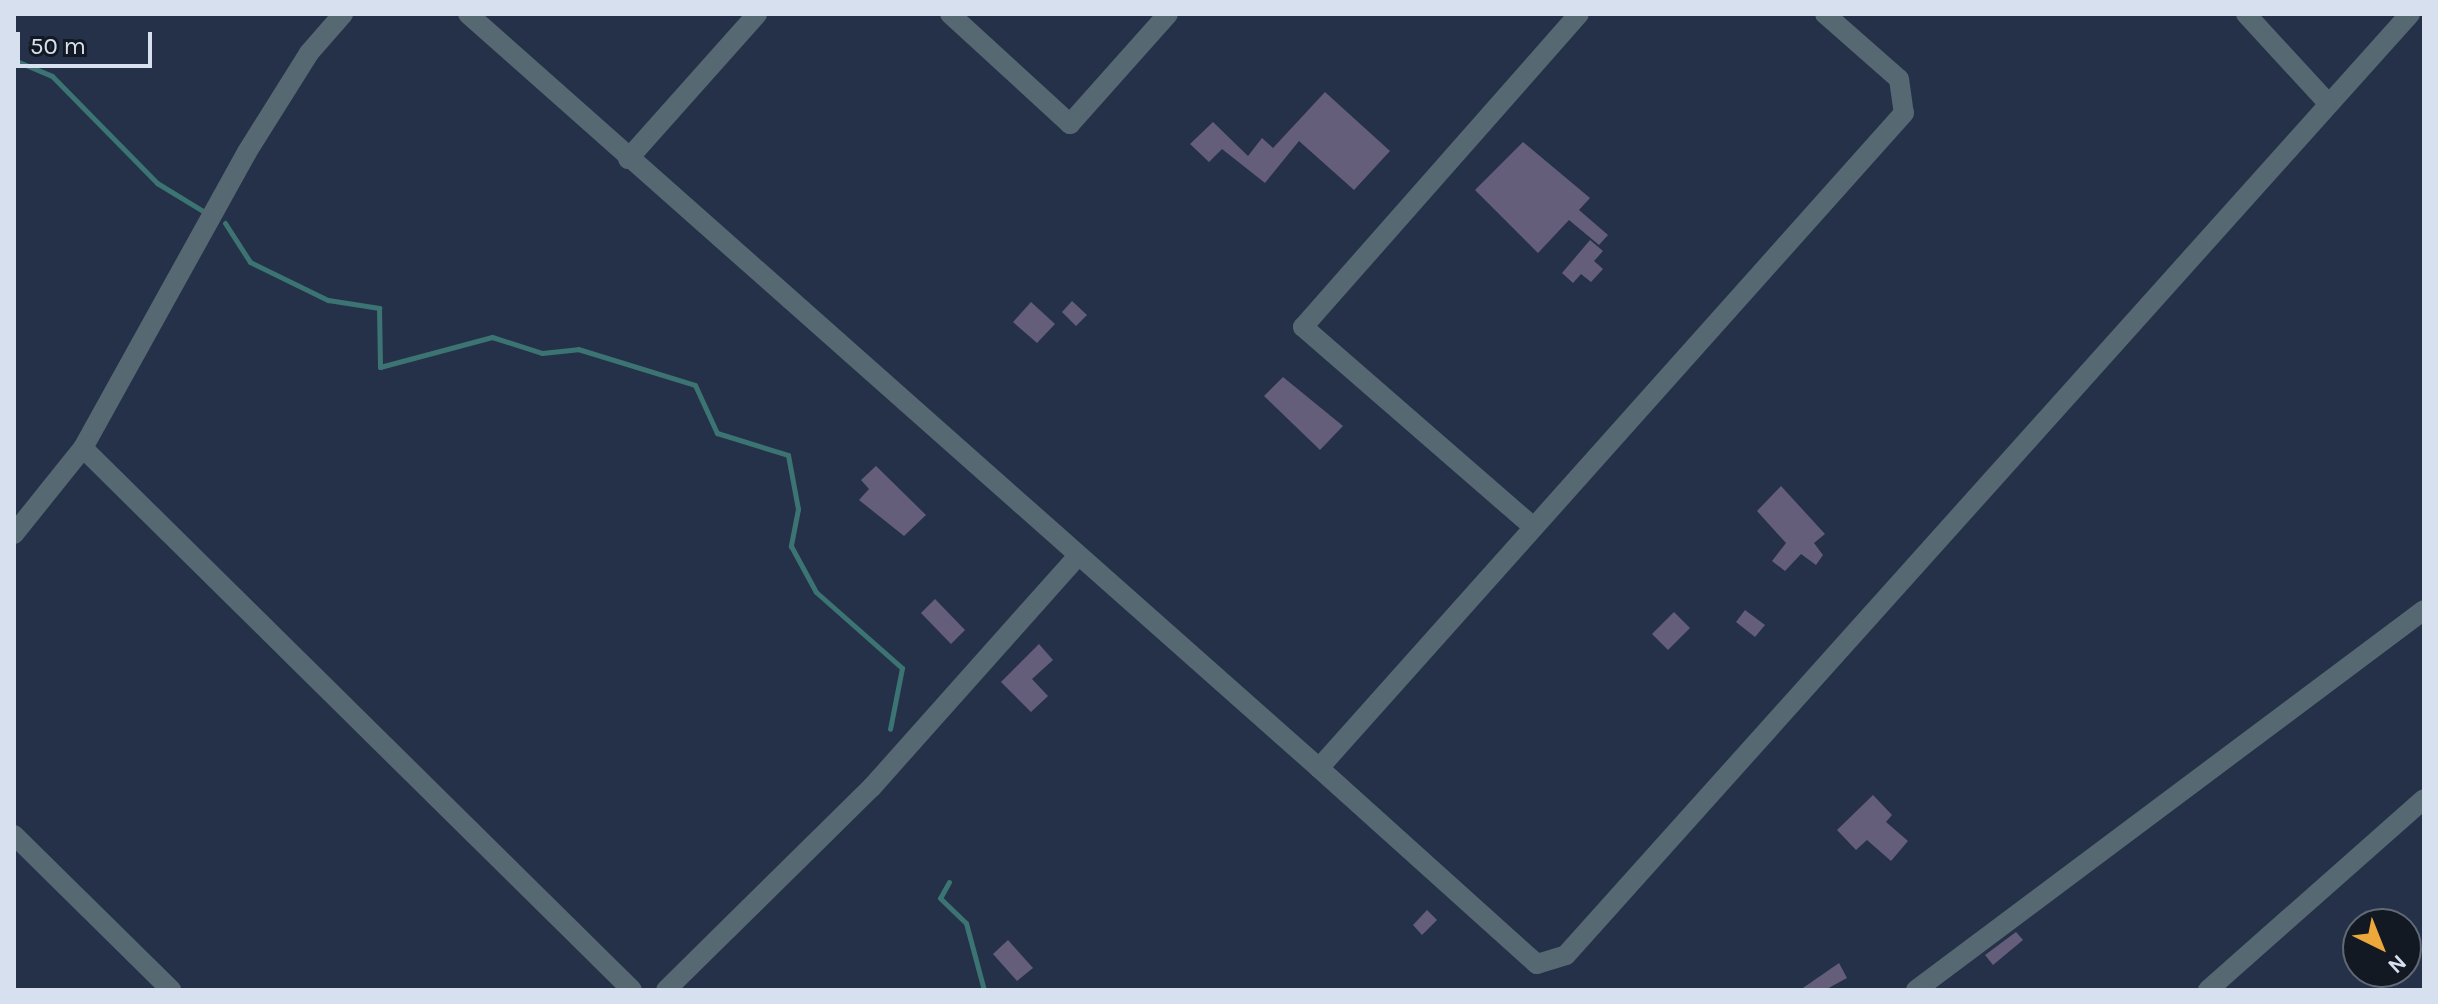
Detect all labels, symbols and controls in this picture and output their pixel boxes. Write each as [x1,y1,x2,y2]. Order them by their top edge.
scale bar [20,16,156,66]
text: 50 m [30,32,86,60]
north arrow [2342,908,2422,988]
text: N [2382,949,2412,979]

